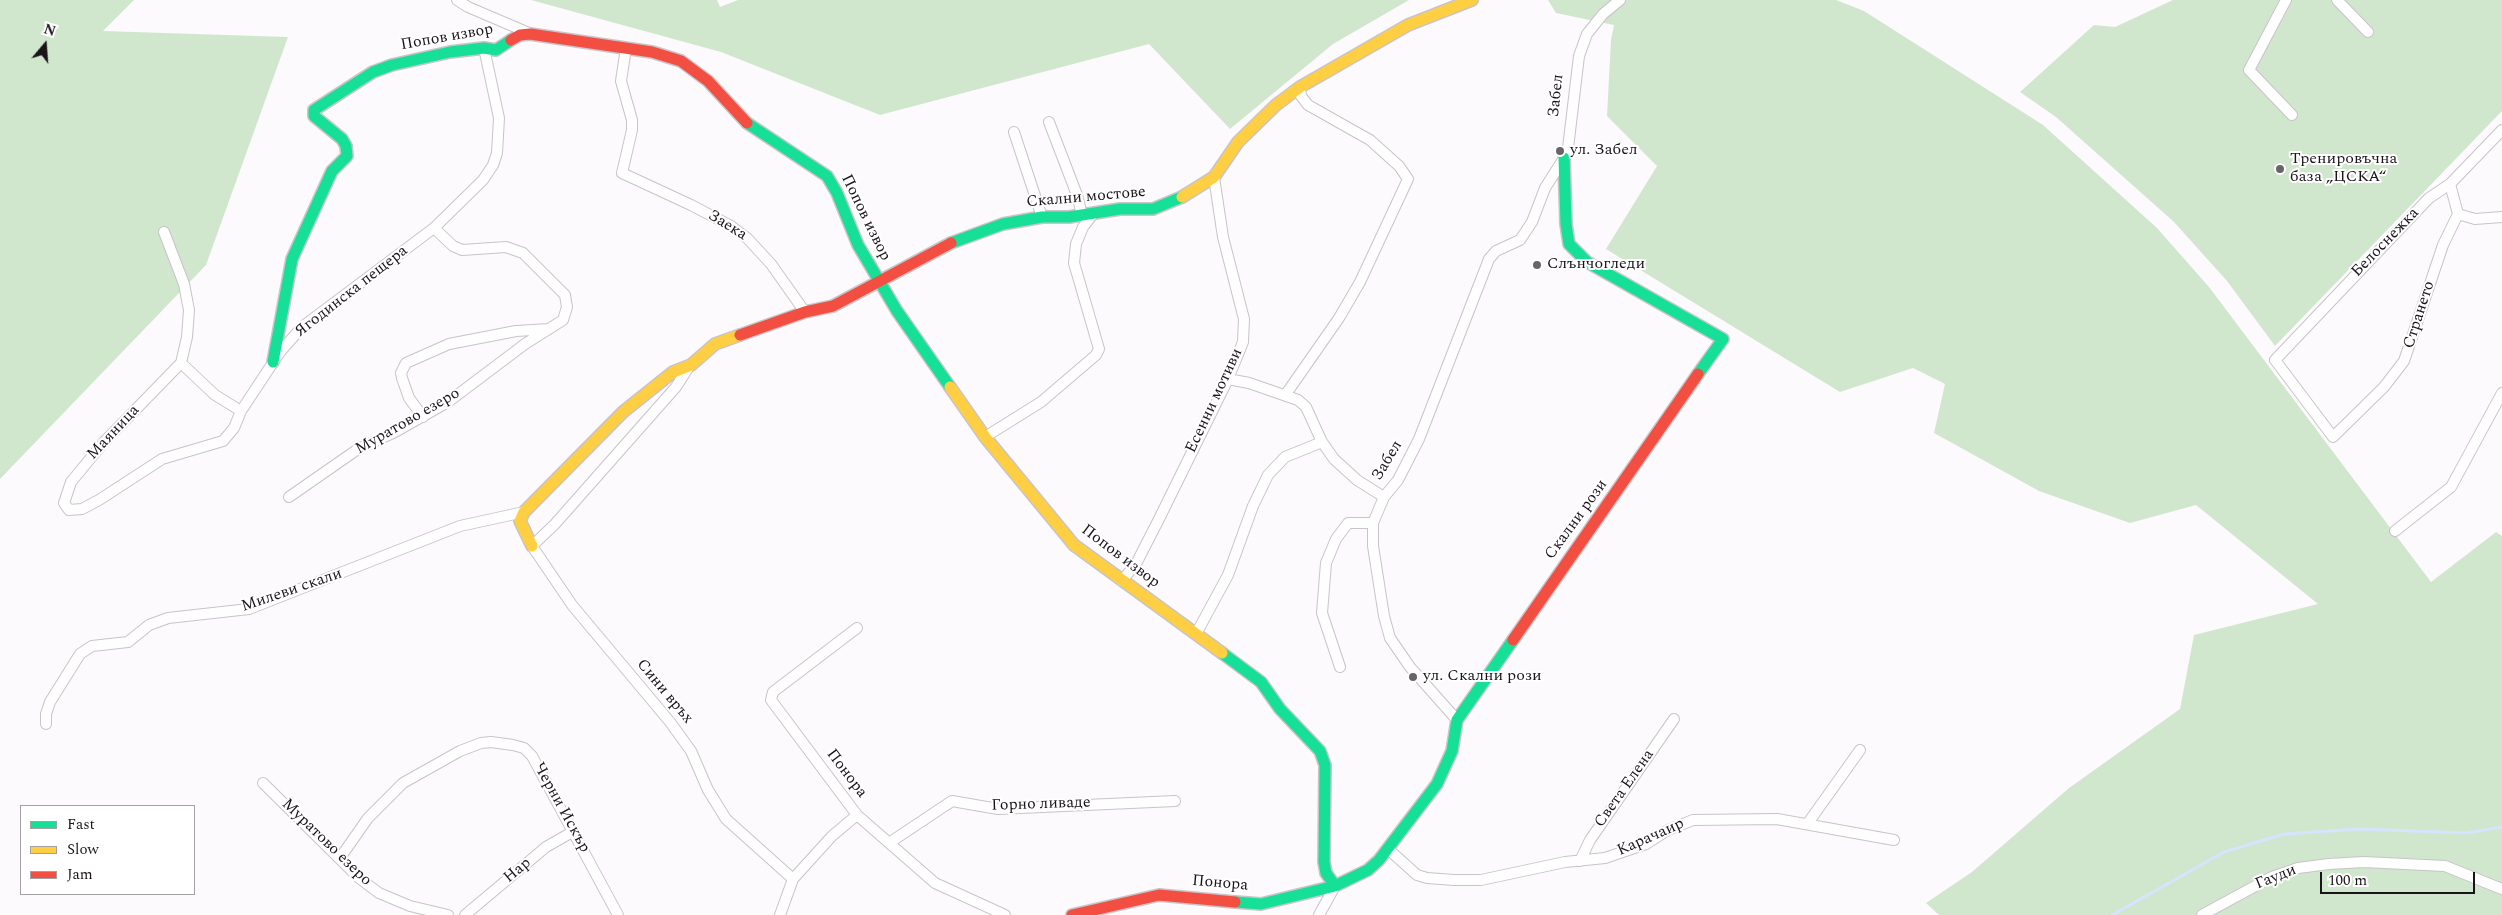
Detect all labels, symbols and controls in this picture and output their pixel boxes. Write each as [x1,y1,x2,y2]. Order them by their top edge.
text: N [41,19,58,42]
north arrow [20,20,70,70]
street label: Попов извор [399,20,495,56]
street label: Забел [1545,73,1569,119]
place label: ул. Забел [1570,141,1638,161]
marker: ул. Забел [1554,145,1566,157]
place label: Тренировъчна база „ЦСКА“ [2290,150,2397,188]
marker: Тренировъчна база „ЦСКА“ [2274,163,2286,175]
street label: Попов извор [836,172,894,264]
street label: Скални мостове [1026,183,1146,213]
street label: Белоснежка [2348,204,2424,282]
street label: Заека [704,207,750,245]
street label: Ягодинска пещера [292,242,412,342]
place label: Слънчогледи [1547,255,1645,275]
marker: Слънчогледи [1531,259,1543,271]
street label: Странето [2400,279,2440,351]
street label: Есенни мотиви [1182,346,1248,456]
street label: Муратово езеро [352,384,464,460]
street label: Маяница [84,402,144,464]
street label: Забел [1369,438,1407,484]
street label: Скални рози [1542,476,1612,564]
street label: Попов извор [1077,521,1163,593]
street label: Милеви скали [239,565,345,617]
street label: Сини връх [631,656,697,728]
place label: ул. Скални рози [1423,667,1542,687]
marker: ул. Скални рози [1407,671,1419,683]
street label: Понора [821,746,871,802]
street label: Света Елена [1591,746,1659,832]
street label: Черни Искър [528,760,594,856]
street label: Горно ливаде [991,794,1091,816]
street label: Муратово езеро [277,795,375,891]
legend [20,805,195,895]
text: Fast [67,813,95,836]
street label: Карачаир [1615,815,1687,861]
text: Slow [67,838,99,861]
street label: Нар [500,854,536,888]
street label: Гауди [2253,861,2299,895]
scale bar [2322,862,2477,894]
text: Jam [67,863,93,886]
text: 100 m [2328,869,2367,892]
street label: Понора [1191,872,1249,896]

